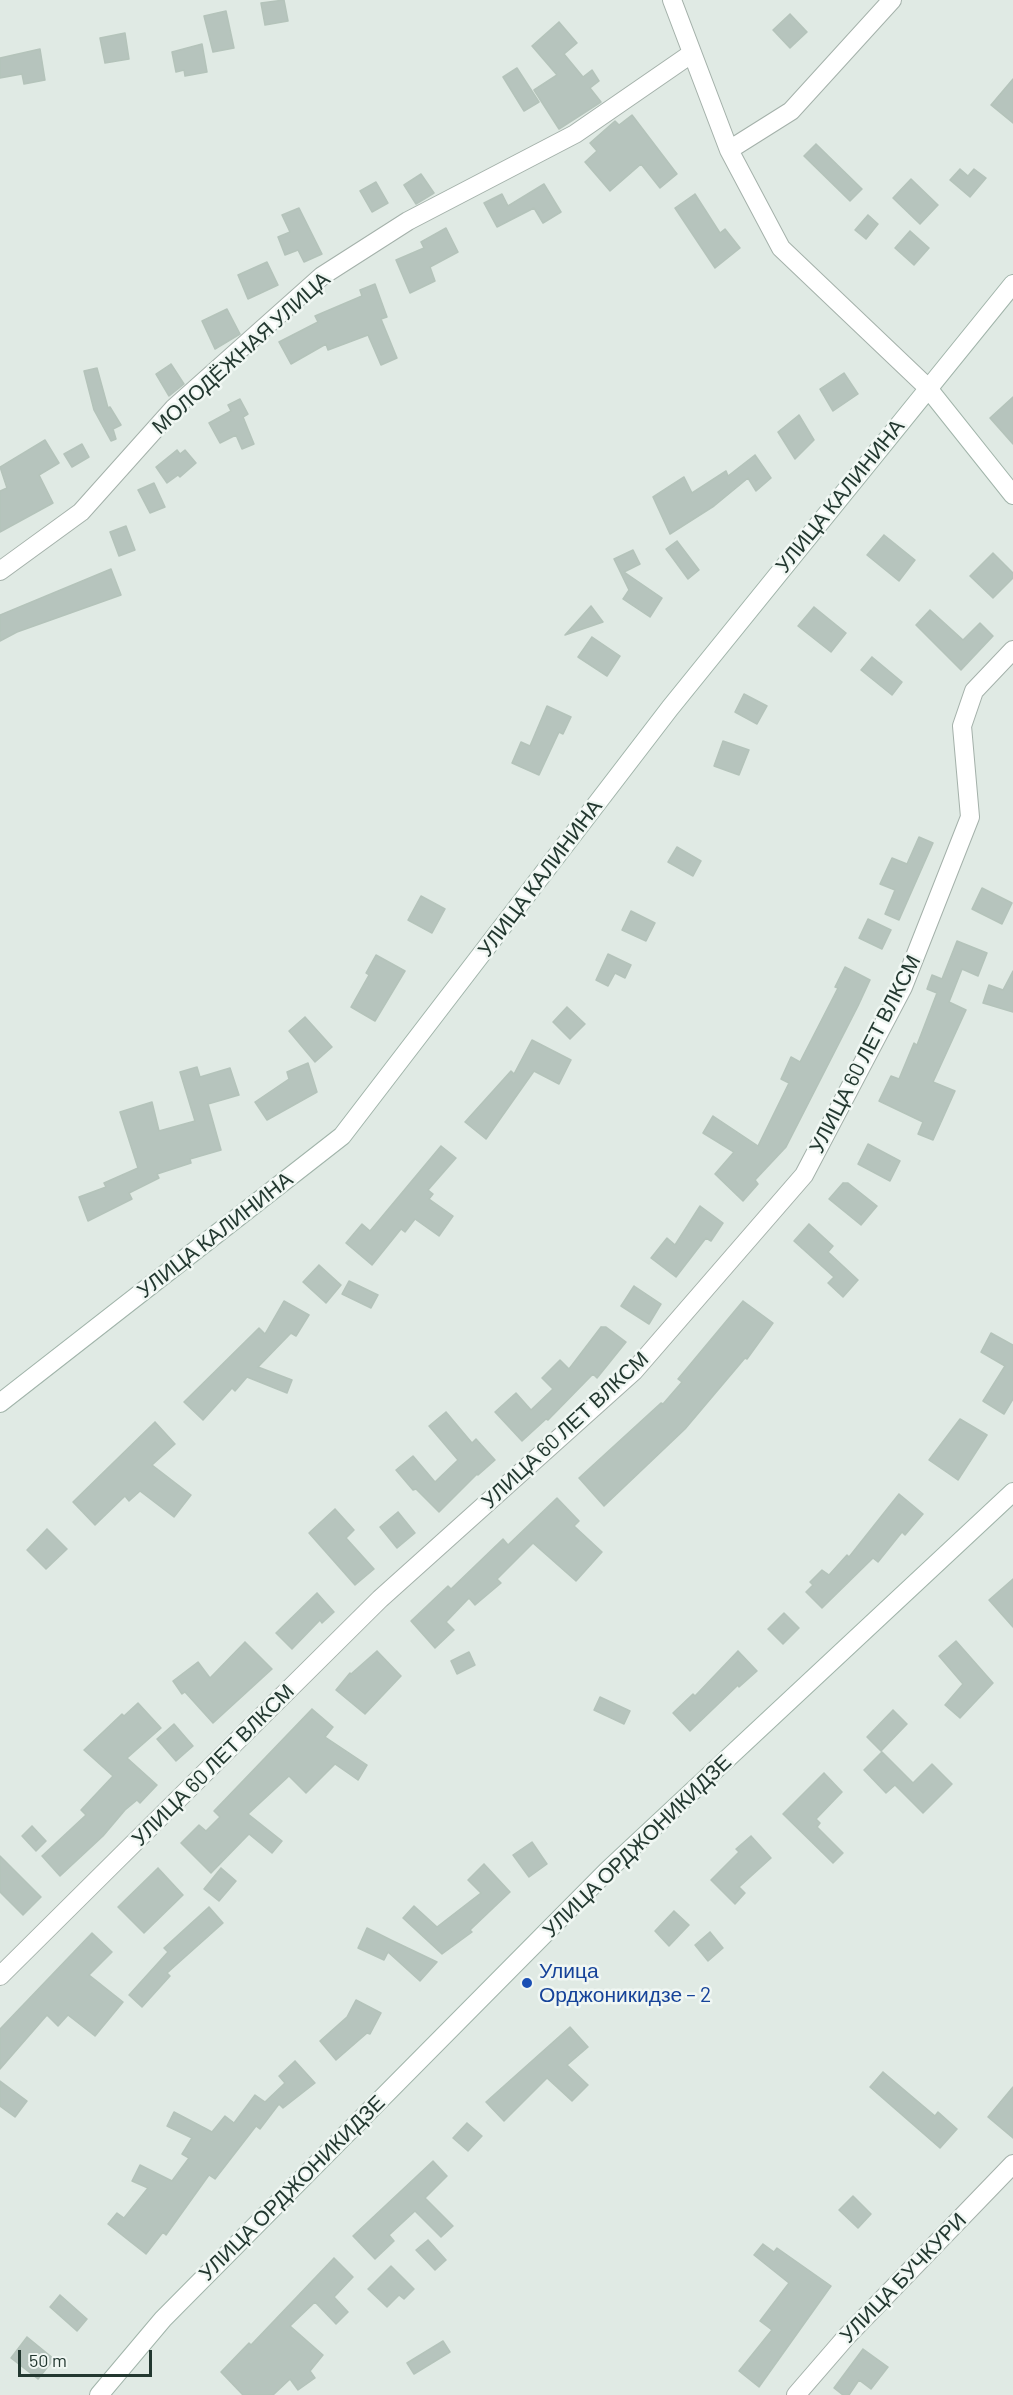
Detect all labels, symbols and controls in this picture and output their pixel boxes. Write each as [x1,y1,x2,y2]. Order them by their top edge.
street label: МОЛОДЁЖНАЯ УЛИЦА [147,267,335,439]
street label: УЛИЦА КАЛИНИНА [770,414,910,578]
street label: УЛИЦА КАЛИНИНА [473,794,607,962]
street label: УЛИЦА 60 ЛЕТ ВЛКСМ [804,951,926,1157]
street label: УЛИЦА КАЛИНИНА [132,1167,298,1303]
street label: УЛИЦА 60 ЛЕТ ВЛКСМ [476,1346,654,1514]
street label: УЛИЦА 60 ЛЕТ ВЛКСМ [127,1679,299,1851]
street label: УЛИЦА ОРДЖОНИКИДЗЕ [538,1749,736,1943]
place label: Улица Орджоникидзе – 2 [539,1958,711,2008]
marker: Улица Орджоникидзе – 2 [520,1976,534,1990]
street label: УЛИЦА ОРДЖОНИКИДЗЕ [194,2090,390,2286]
street label: УЛИЦА БУЧКУРИ [835,2208,971,2348]
scale bar [21,2338,154,2376]
text: 50 m [29,2349,67,2371]

